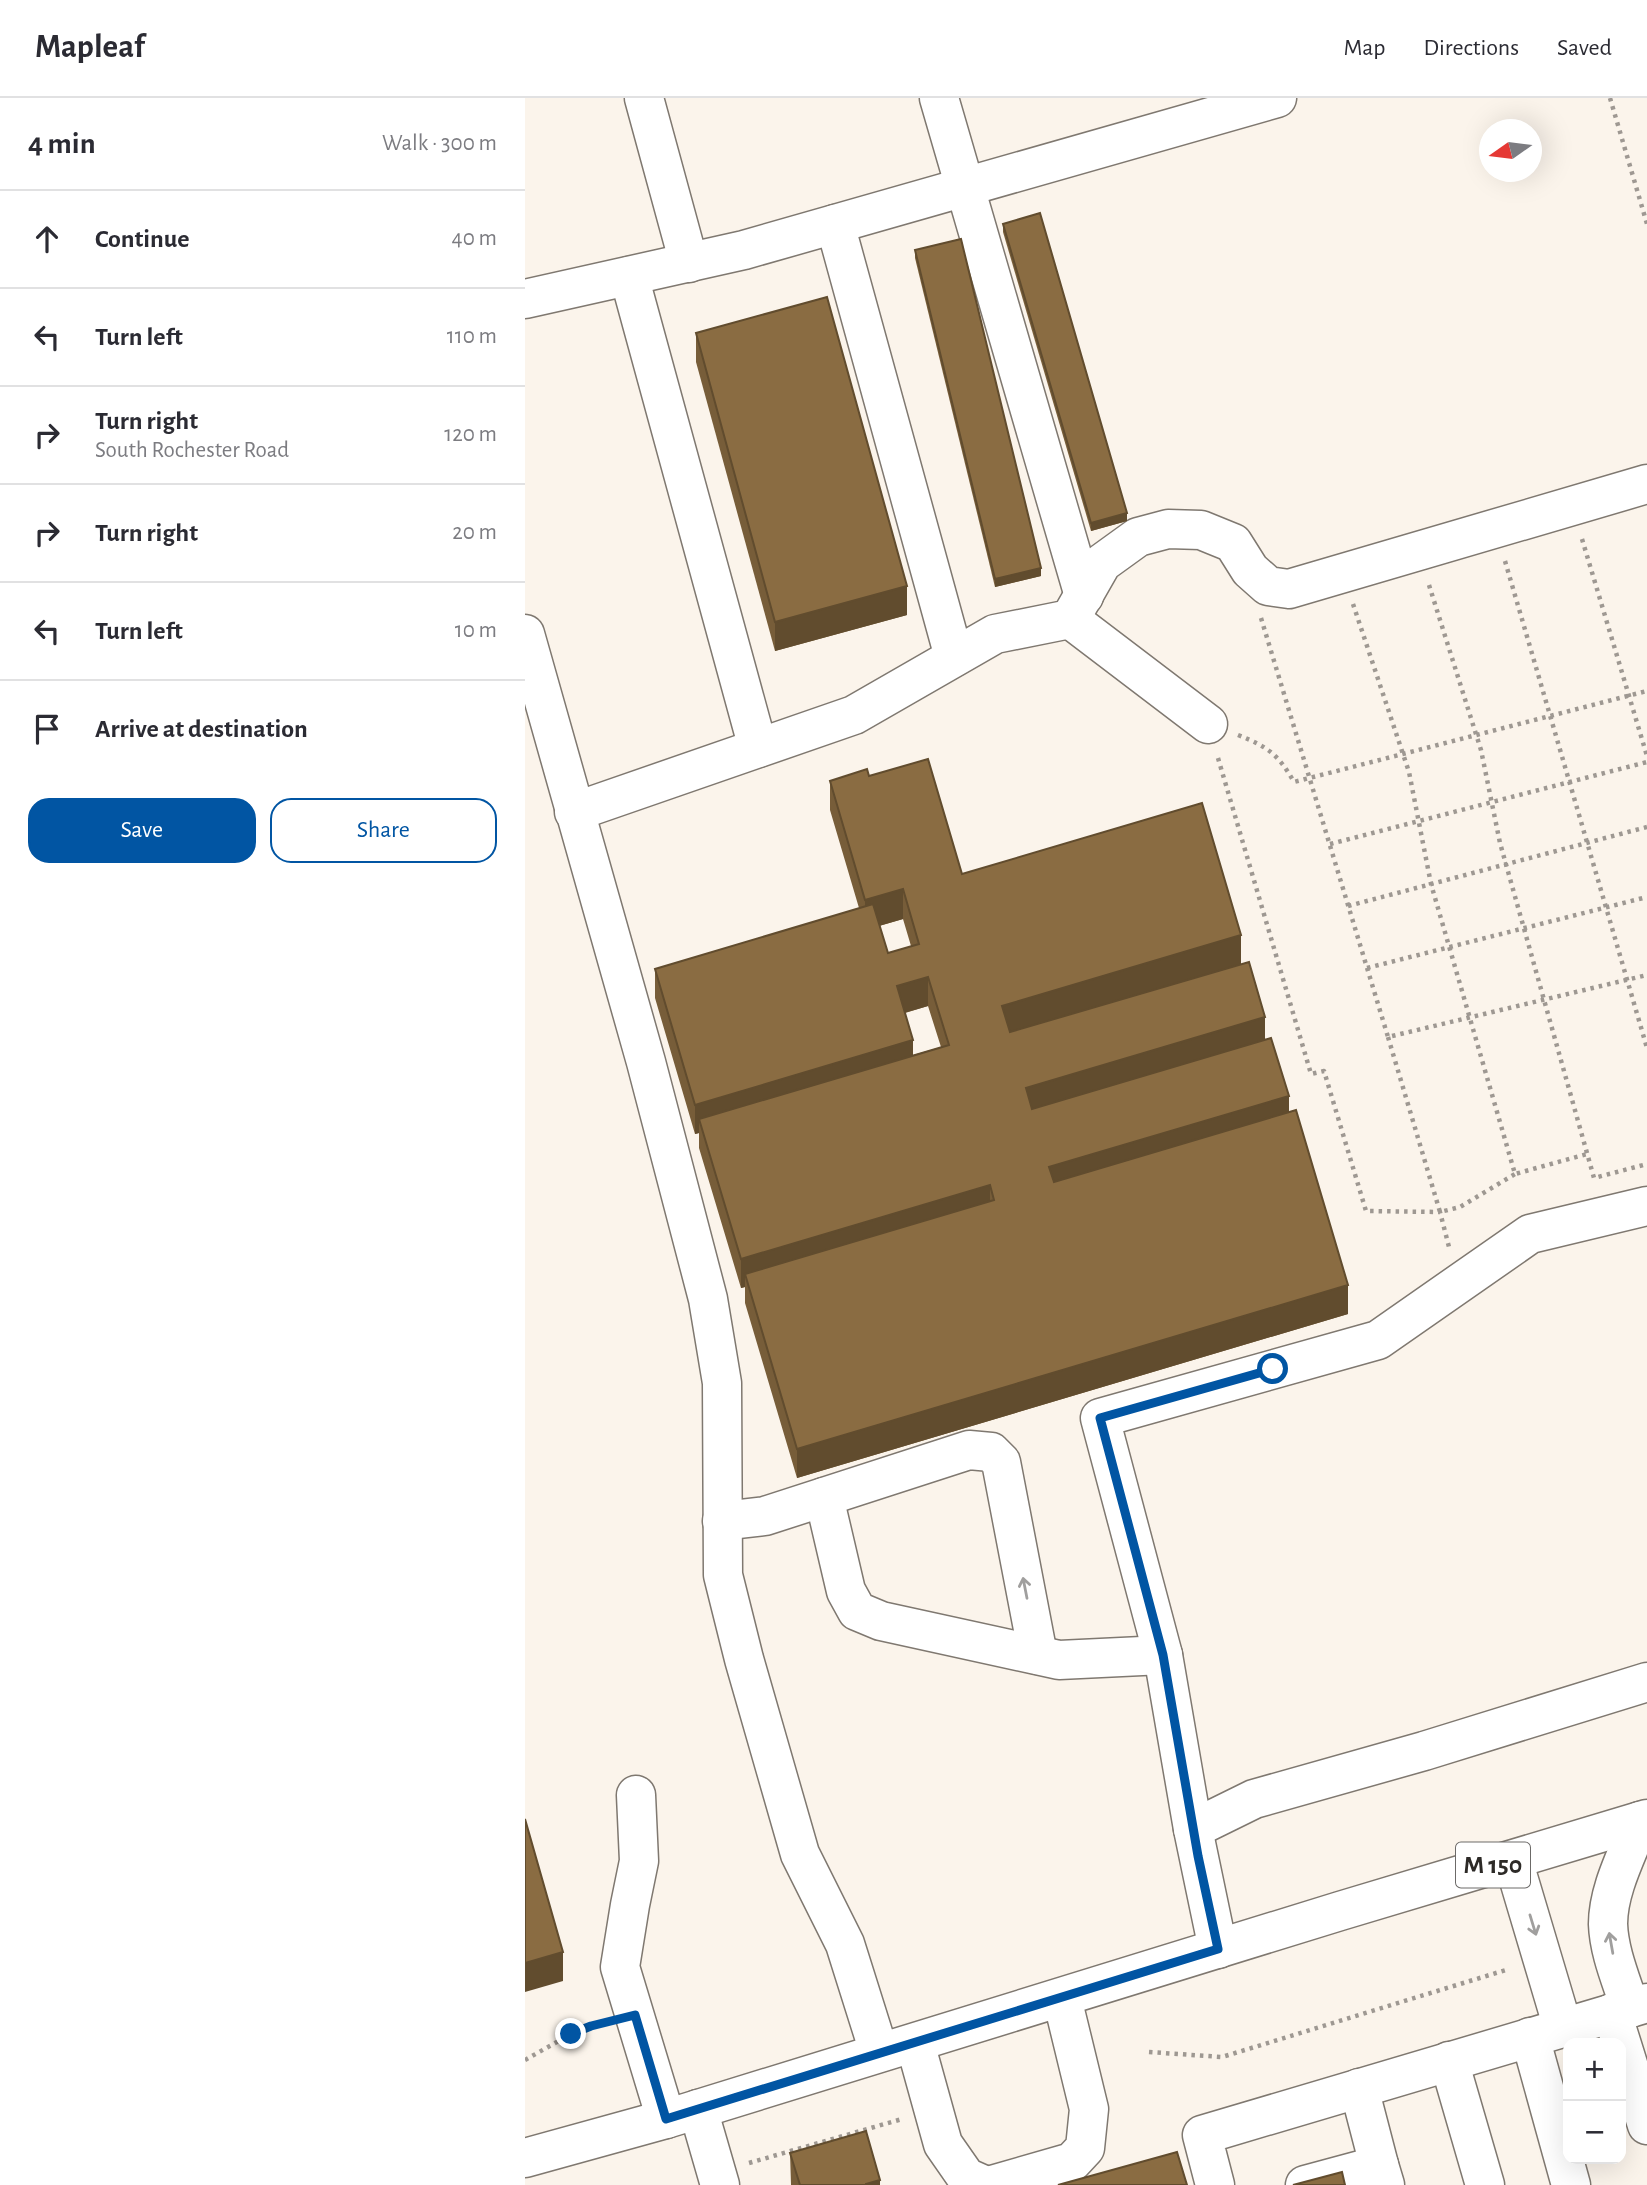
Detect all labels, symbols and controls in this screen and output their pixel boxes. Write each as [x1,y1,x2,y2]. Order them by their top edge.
text: Mapleaf [35,31,145,64]
text: Map [1343,36,1385,60]
text: Directions [1423,36,1519,60]
text: Saved [1557,36,1612,60]
north arrow [1479,119,1542,182]
text: 4 min [28,129,96,159]
text: Walk · 300 m [382,132,497,155]
icon: ahead [28,220,66,258]
text: Continue [95,226,190,252]
text: 40 m [452,227,497,250]
icon: left [28,318,66,356]
text: Turn left [95,324,183,350]
text: 110 m [447,325,497,348]
text: Turn right [95,408,198,434]
icon: right [28,416,66,454]
text: 120 m [444,423,497,446]
text: South Rochester Road [95,439,289,462]
icon: right [28,514,66,552]
text: Turn right [95,520,198,546]
text: 20 m [452,521,497,544]
icon: left [28,612,66,650]
text: Turn left [95,618,183,644]
text: 10 m [455,619,497,642]
icon: arrive [28,710,66,748]
text: Arrive at destination [95,716,308,742]
button: Save [28,798,256,863]
button: Share [270,798,497,863]
route start [1257,1353,1288,1384]
one-way arrow [1018,1577,1031,1600]
road number: M 150 [1456,1842,1530,1888]
one-way arrow [1527,1914,1540,1936]
one-way arrow [1604,1932,1618,1955]
route end [555,2018,586,2049]
map controls [1563,2038,1626,2164]
button: + [1563,2038,1626,2101]
button: − [1563,2101,1626,2164]

